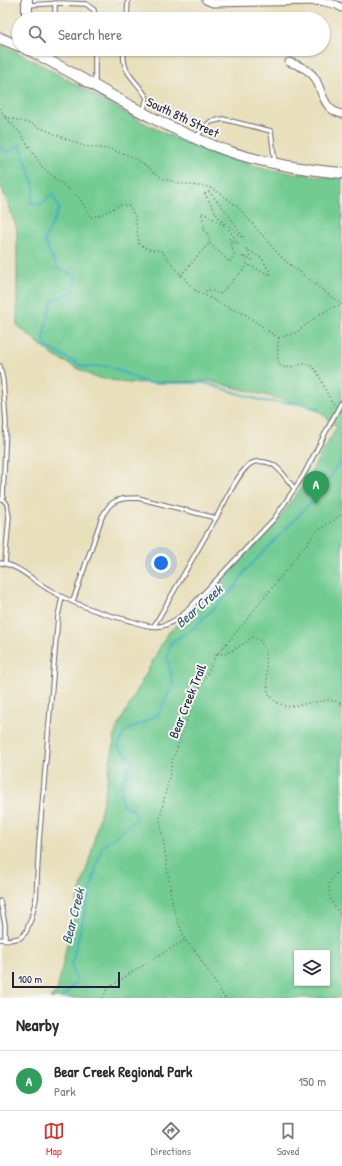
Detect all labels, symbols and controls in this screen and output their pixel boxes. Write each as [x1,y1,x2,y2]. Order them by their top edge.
search box [12,12,330,56]
icon: search [26,23,48,45]
text: Search here [58,24,122,45]
street label: South 8th Street [144,92,223,142]
pin: A [303,471,329,504]
your location [151,553,171,573]
water label: Bear Creek [171,579,227,631]
street label: Bear Creek Trail [164,661,210,741]
water label: Bear Creek [56,885,89,946]
map controls [294,950,330,986]
button: layers [294,950,330,986]
scale bar [12,970,120,989]
text: 100 m [18,972,42,986]
text: Nearby [16,1013,59,1036]
text: Bear Creek Regional Park [54,1061,192,1082]
text: A [26,1072,32,1090]
text: 150 m [298,1072,326,1090]
text: Park [54,1082,76,1100]
tab: Map [43,1120,65,1158]
tab: Directions [151,1120,191,1158]
tab: Saved [277,1120,299,1158]

